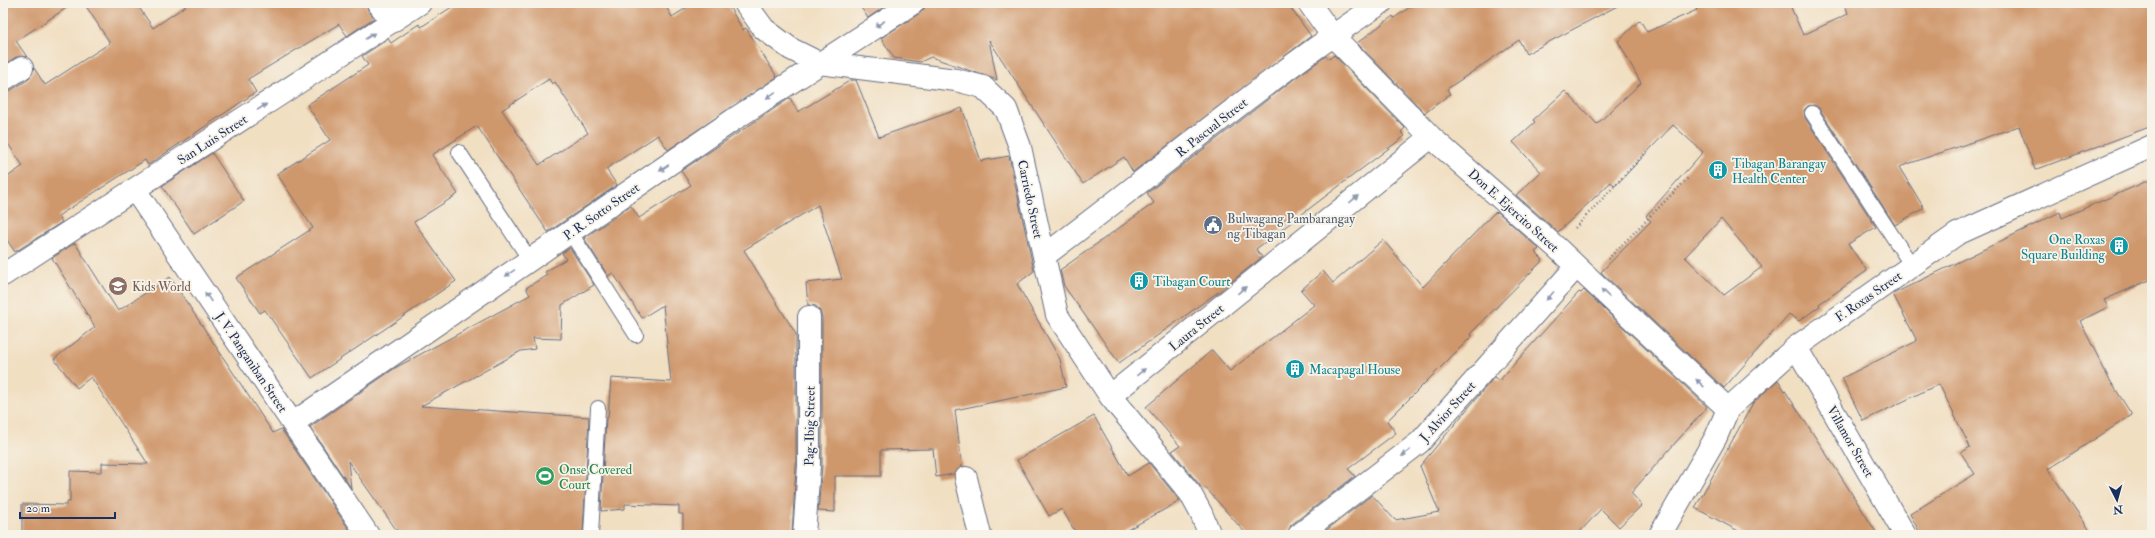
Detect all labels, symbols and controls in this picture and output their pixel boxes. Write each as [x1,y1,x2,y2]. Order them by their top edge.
one-way arrow [875,20,885,28]
one-way arrow [364,32,376,39]
one-way arrow [766,91,776,99]
street label: R. Pascual Street [1173,95,1251,161]
one-way arrow [256,103,267,111]
street label: San Luis Street [175,111,251,168]
place label: Tibagan Barangay Health Center [1732,156,1826,187]
street label: Carriedo Street [1014,158,1046,240]
building icon: Tibagan Barangay Health Center [1707,159,1729,181]
one-way arrow [658,164,669,172]
street label: Don E. Ejercito Street [1465,166,1562,256]
street label: P. R. Sotto Street [560,180,643,244]
one-way arrow [1348,195,1359,204]
place label: Bulwagang Pambarangay ng Tibagan [1227,211,1355,242]
public building icon: Bulwagang Pambarangay ng Tibagan [1202,214,1224,236]
place label: One Roxas Square Building [2021,232,2106,263]
building icon: One Roxas Square Building [2108,235,2130,257]
street label: F. Roxas Street [1832,268,1905,326]
one-way arrow [505,269,516,277]
building icon: Tibagan Court [1128,270,1150,292]
place label: Tibagan Court [1153,274,1230,290]
school or university icon: Kids World [107,275,129,297]
place label: Kids World [132,279,191,295]
one-way arrow [1236,285,1247,294]
one-way arrow [1600,289,1610,298]
one-way arrow [1546,290,1555,301]
one-way arrow [204,292,212,303]
street label: Laura Street [1166,301,1227,355]
street label: J. V. Panganiban Street [211,309,291,416]
building icon: Macapagal House [1284,358,1306,380]
place label: Macapagal House [1309,362,1401,379]
one-way arrow [1135,367,1146,376]
street label: J. Alvior Street [1416,378,1479,446]
one-way arrow [1695,378,1705,387]
street label: Pag-Ibig Street [801,386,819,466]
street label: Villamor Street [1823,403,1877,480]
one-way arrow [1401,449,1411,457]
place label: Onse Covered Court [559,462,633,493]
sports icon: Onse Covered Court [534,465,556,487]
north arrow [2097,480,2137,520]
scale bar [20,494,115,520]
text: 20 m [26,501,51,516]
text: N [2111,502,2125,517]

